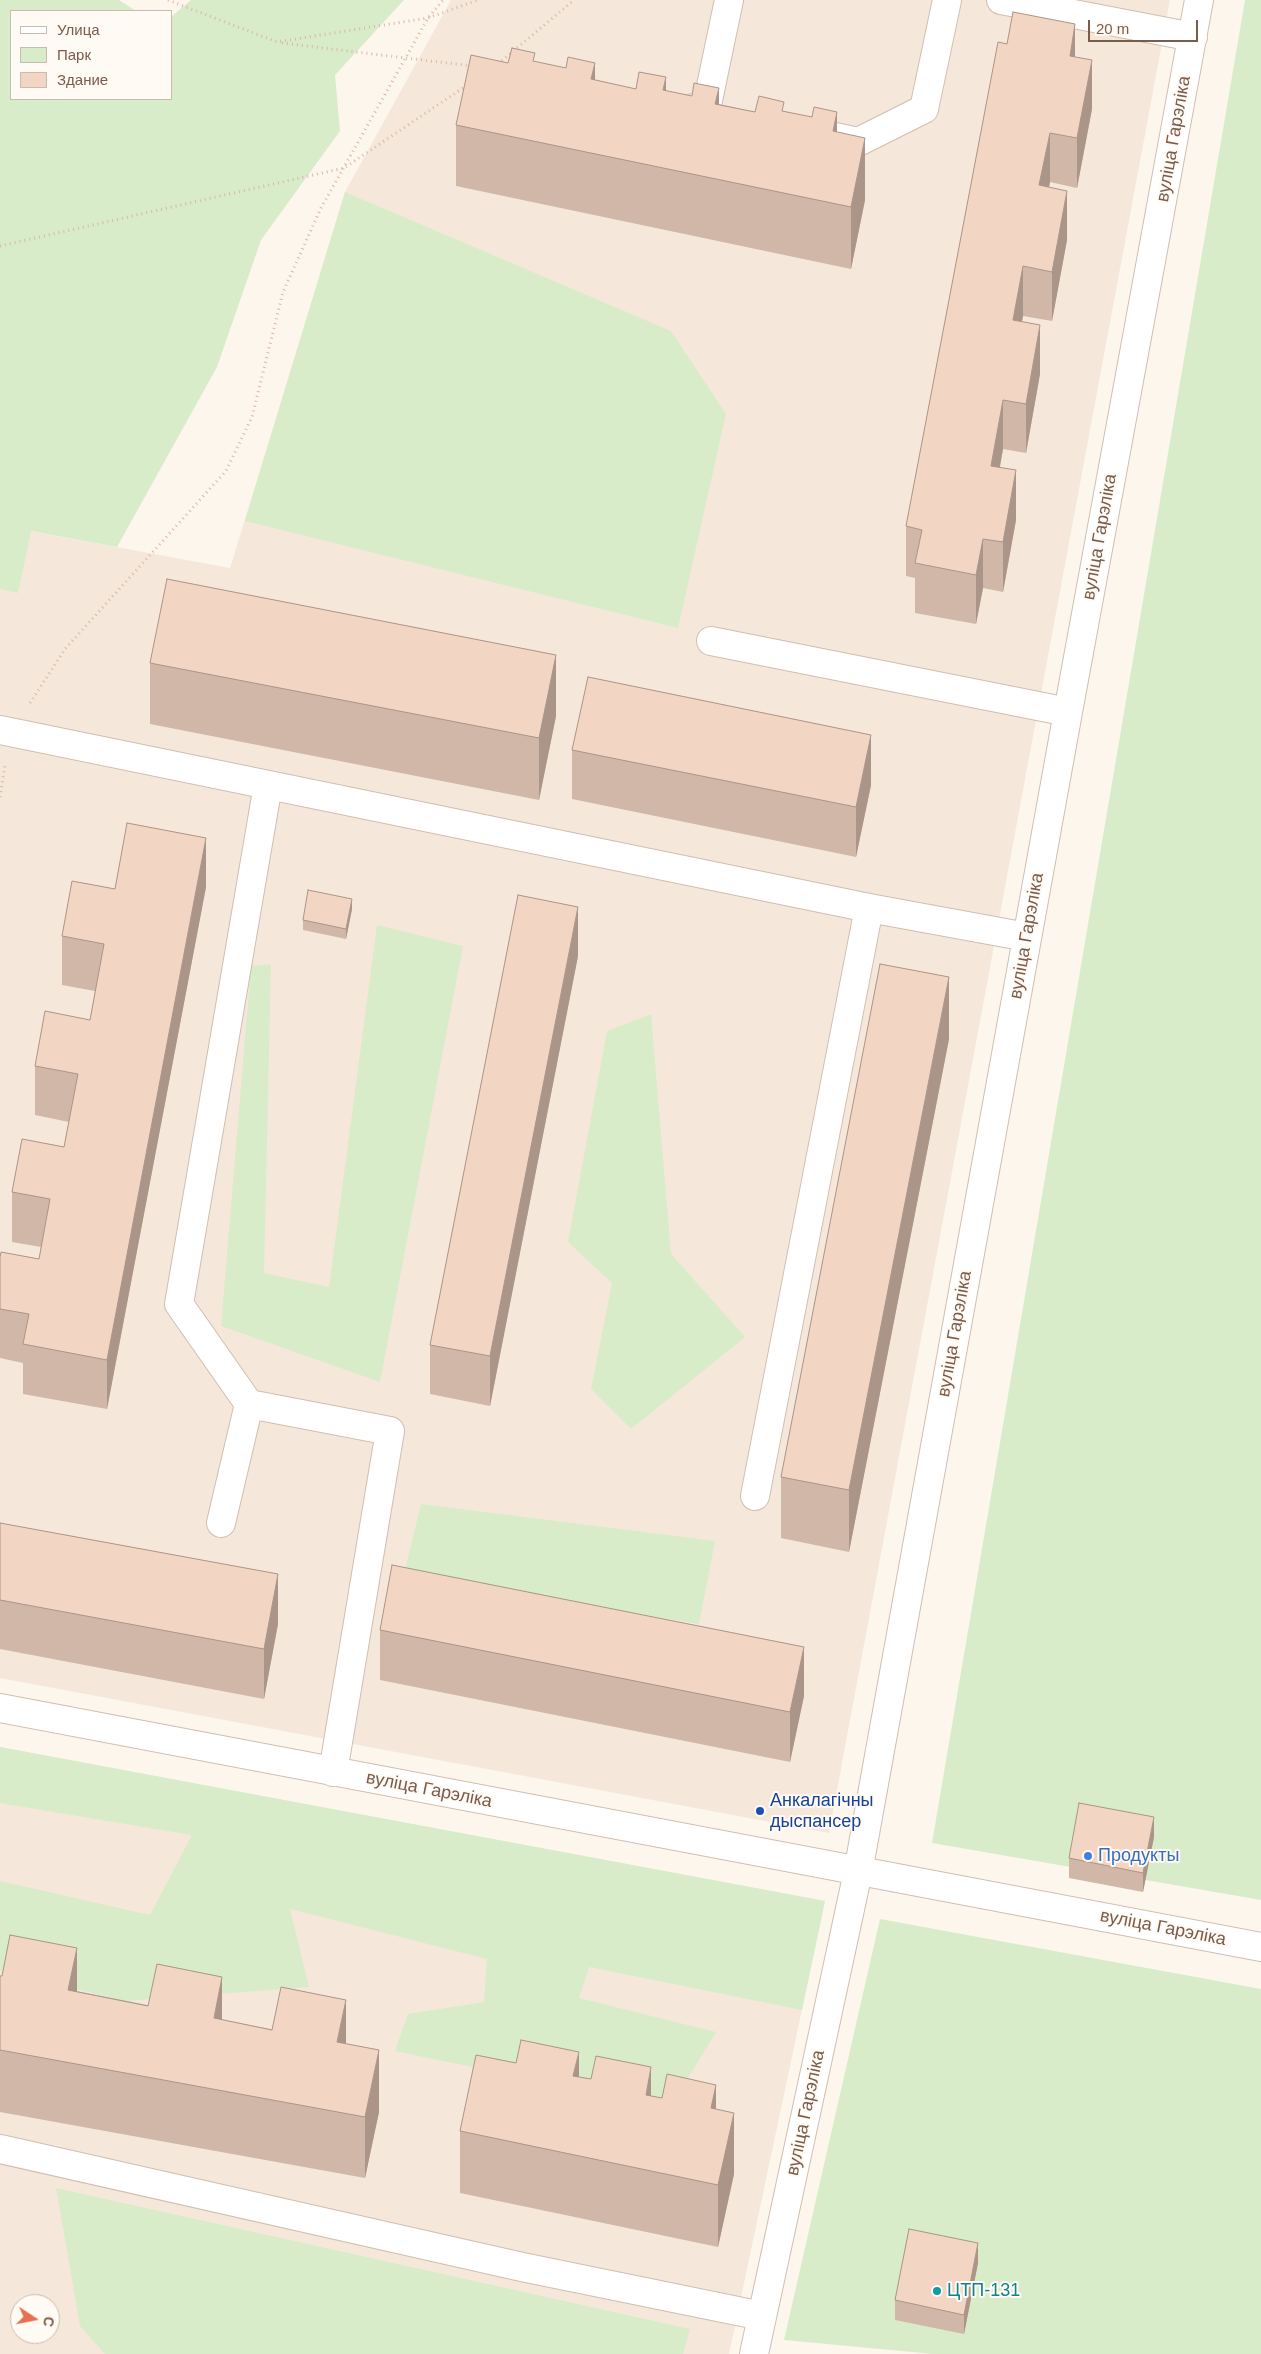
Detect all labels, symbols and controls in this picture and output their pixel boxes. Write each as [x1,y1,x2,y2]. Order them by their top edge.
legend [10,10,172,100]
scale bar [1091,10,1201,42]
text: 20 m [1096,20,1129,37]
text: Улица [57,21,100,38]
text: Парк [57,46,91,63]
text: Здание [57,71,108,88]
street label: вуліца Гарэліка [1152,74,1196,204]
street label: вуліца Гарэліка [1078,472,1122,602]
street label: вуліца Гарэліка [1005,871,1049,1001]
street label: вуліца Гарэліка [933,1269,977,1399]
street label: вуліца Гарэліка [364,1767,494,1813]
place label: Анкалагічны дыспансер [770,1790,874,1832]
marker: Анкалагічны дыспансер [754,1805,766,1817]
place label: Продукты [1098,1845,1179,1867]
marker: Продукты [1082,1850,1094,1862]
street label: вуліца Гарэліка [1098,1905,1228,1951]
street label: вуліца Гарэліка [782,2048,830,2178]
place label: ЦТП-131 [947,2280,1020,2302]
marker: ЦТП-131 [931,2285,943,2297]
north arrow [10,2294,60,2344]
text: С [40,2315,58,2328]

